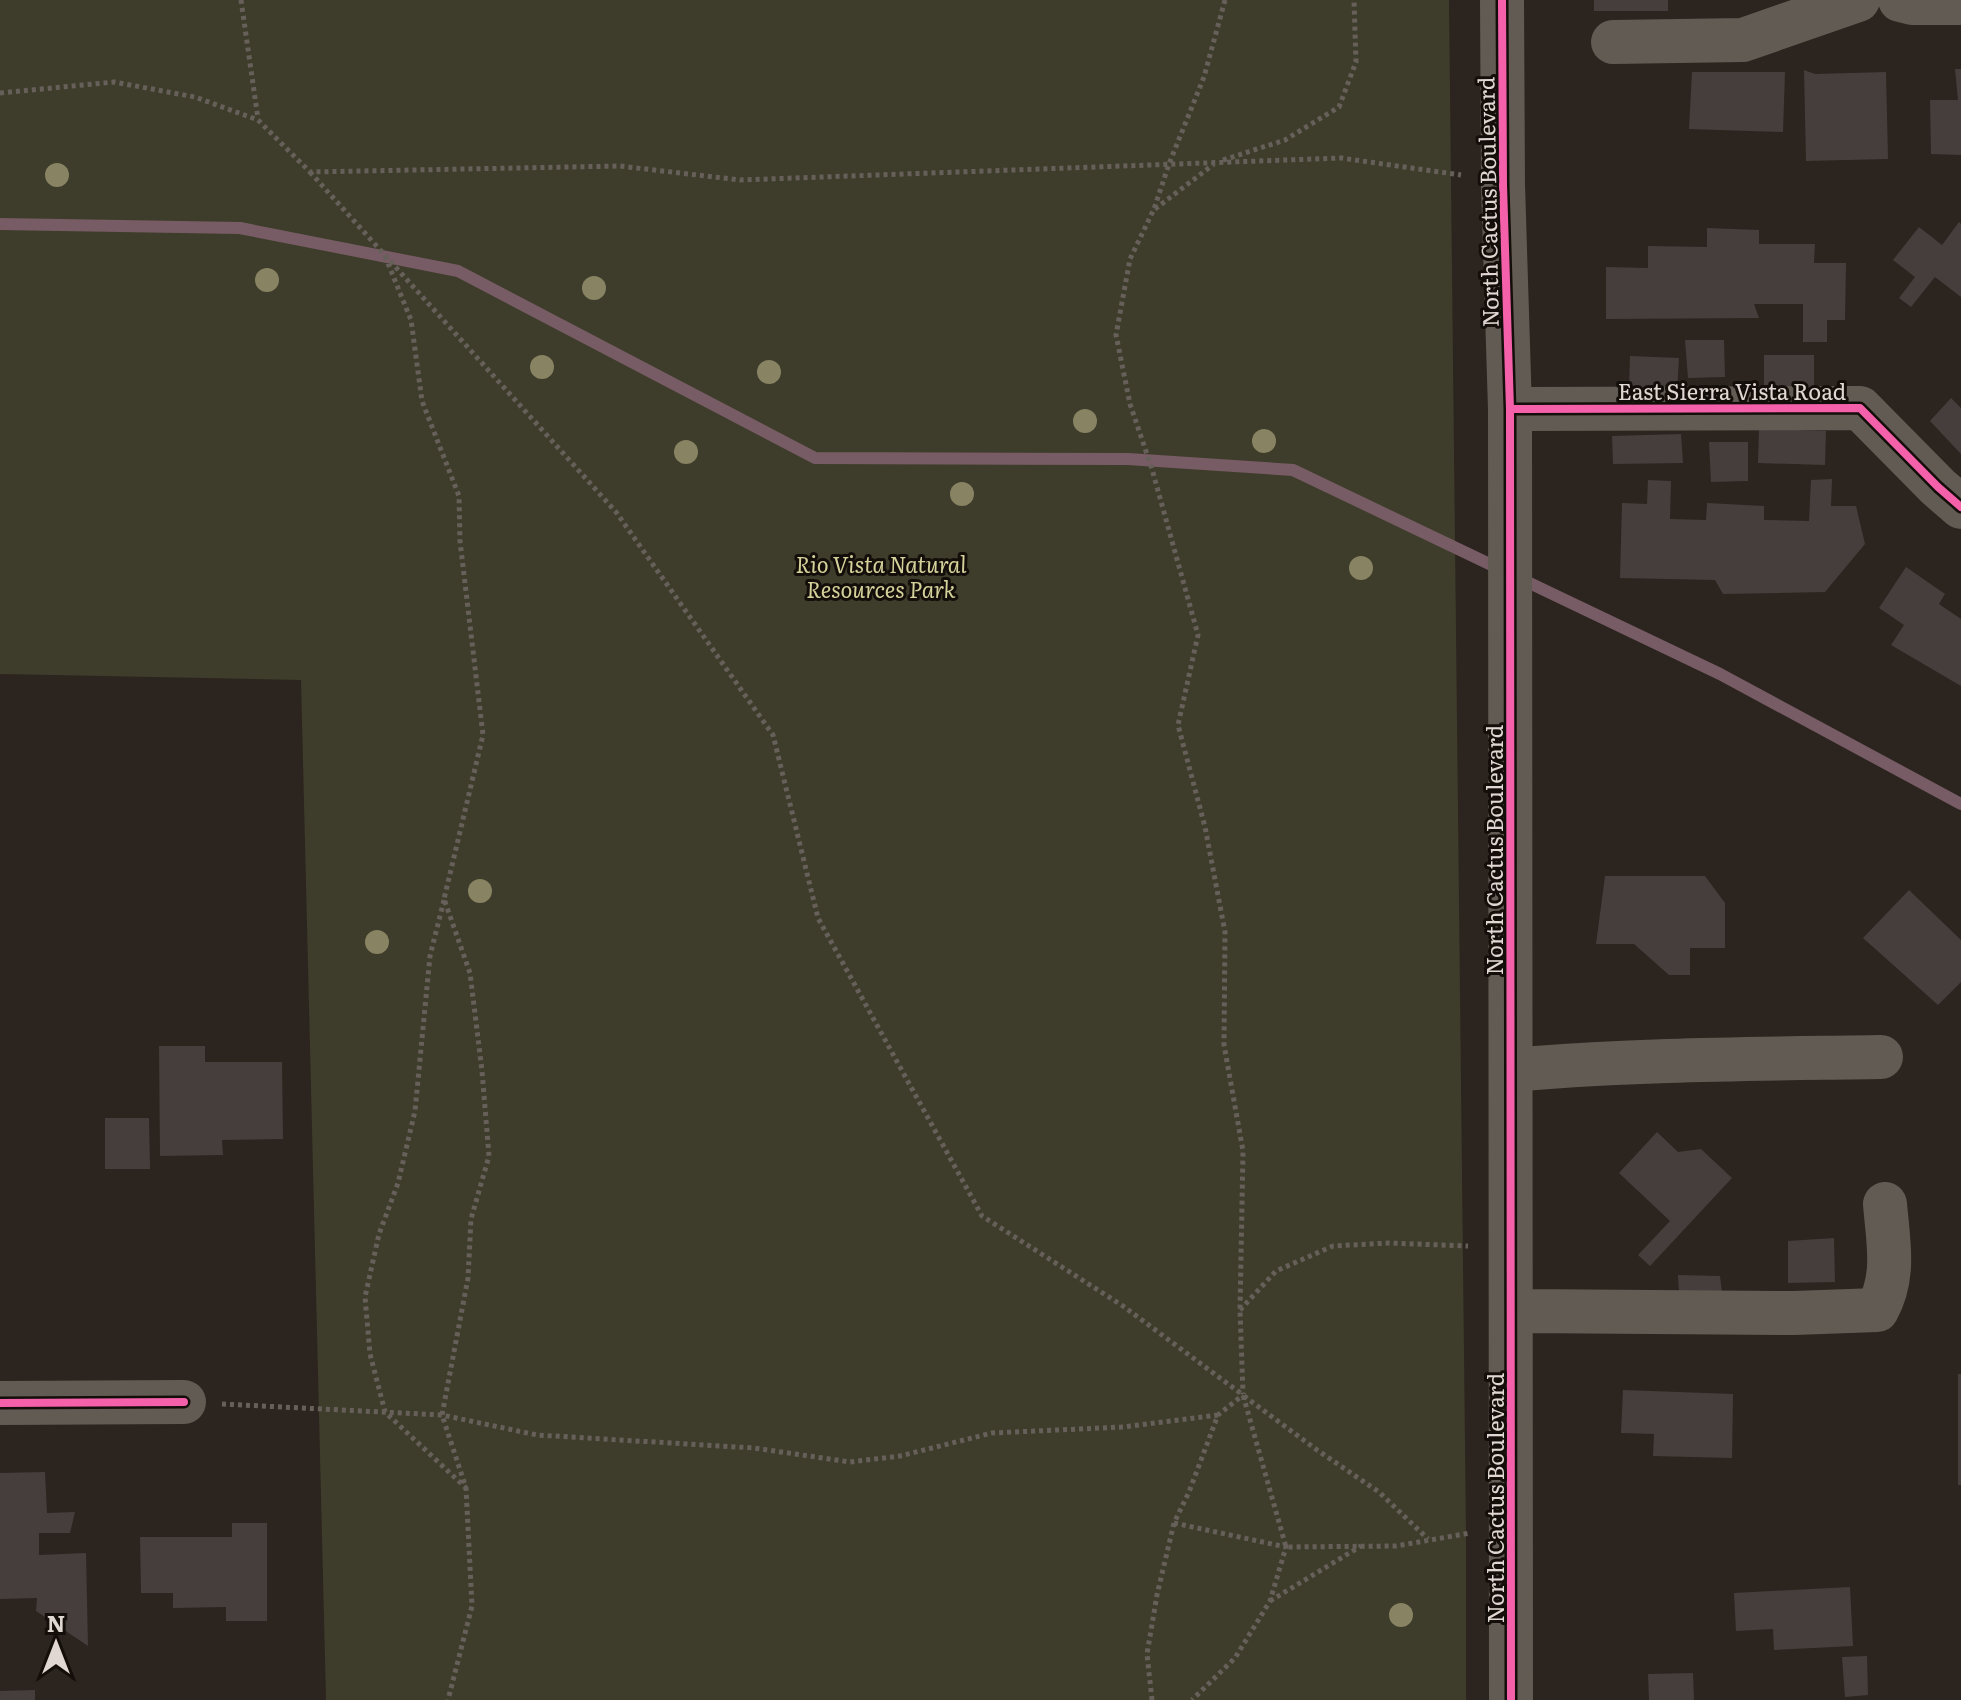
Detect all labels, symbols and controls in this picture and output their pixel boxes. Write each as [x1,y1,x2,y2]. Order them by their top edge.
street label: North Cactus Boulevard [1468,76,1506,328]
street label: East Sierra Vista Road [1618,374,1846,407]
park label: Rio Vista Natural Resources Park [796,547,967,605]
street label: North Cactus Boulevard [1477,725,1510,975]
street label: North Cactus Boulevard [1478,1373,1511,1623]
north arrow [16,1604,96,1684]
text: N [47,1606,65,1639]

